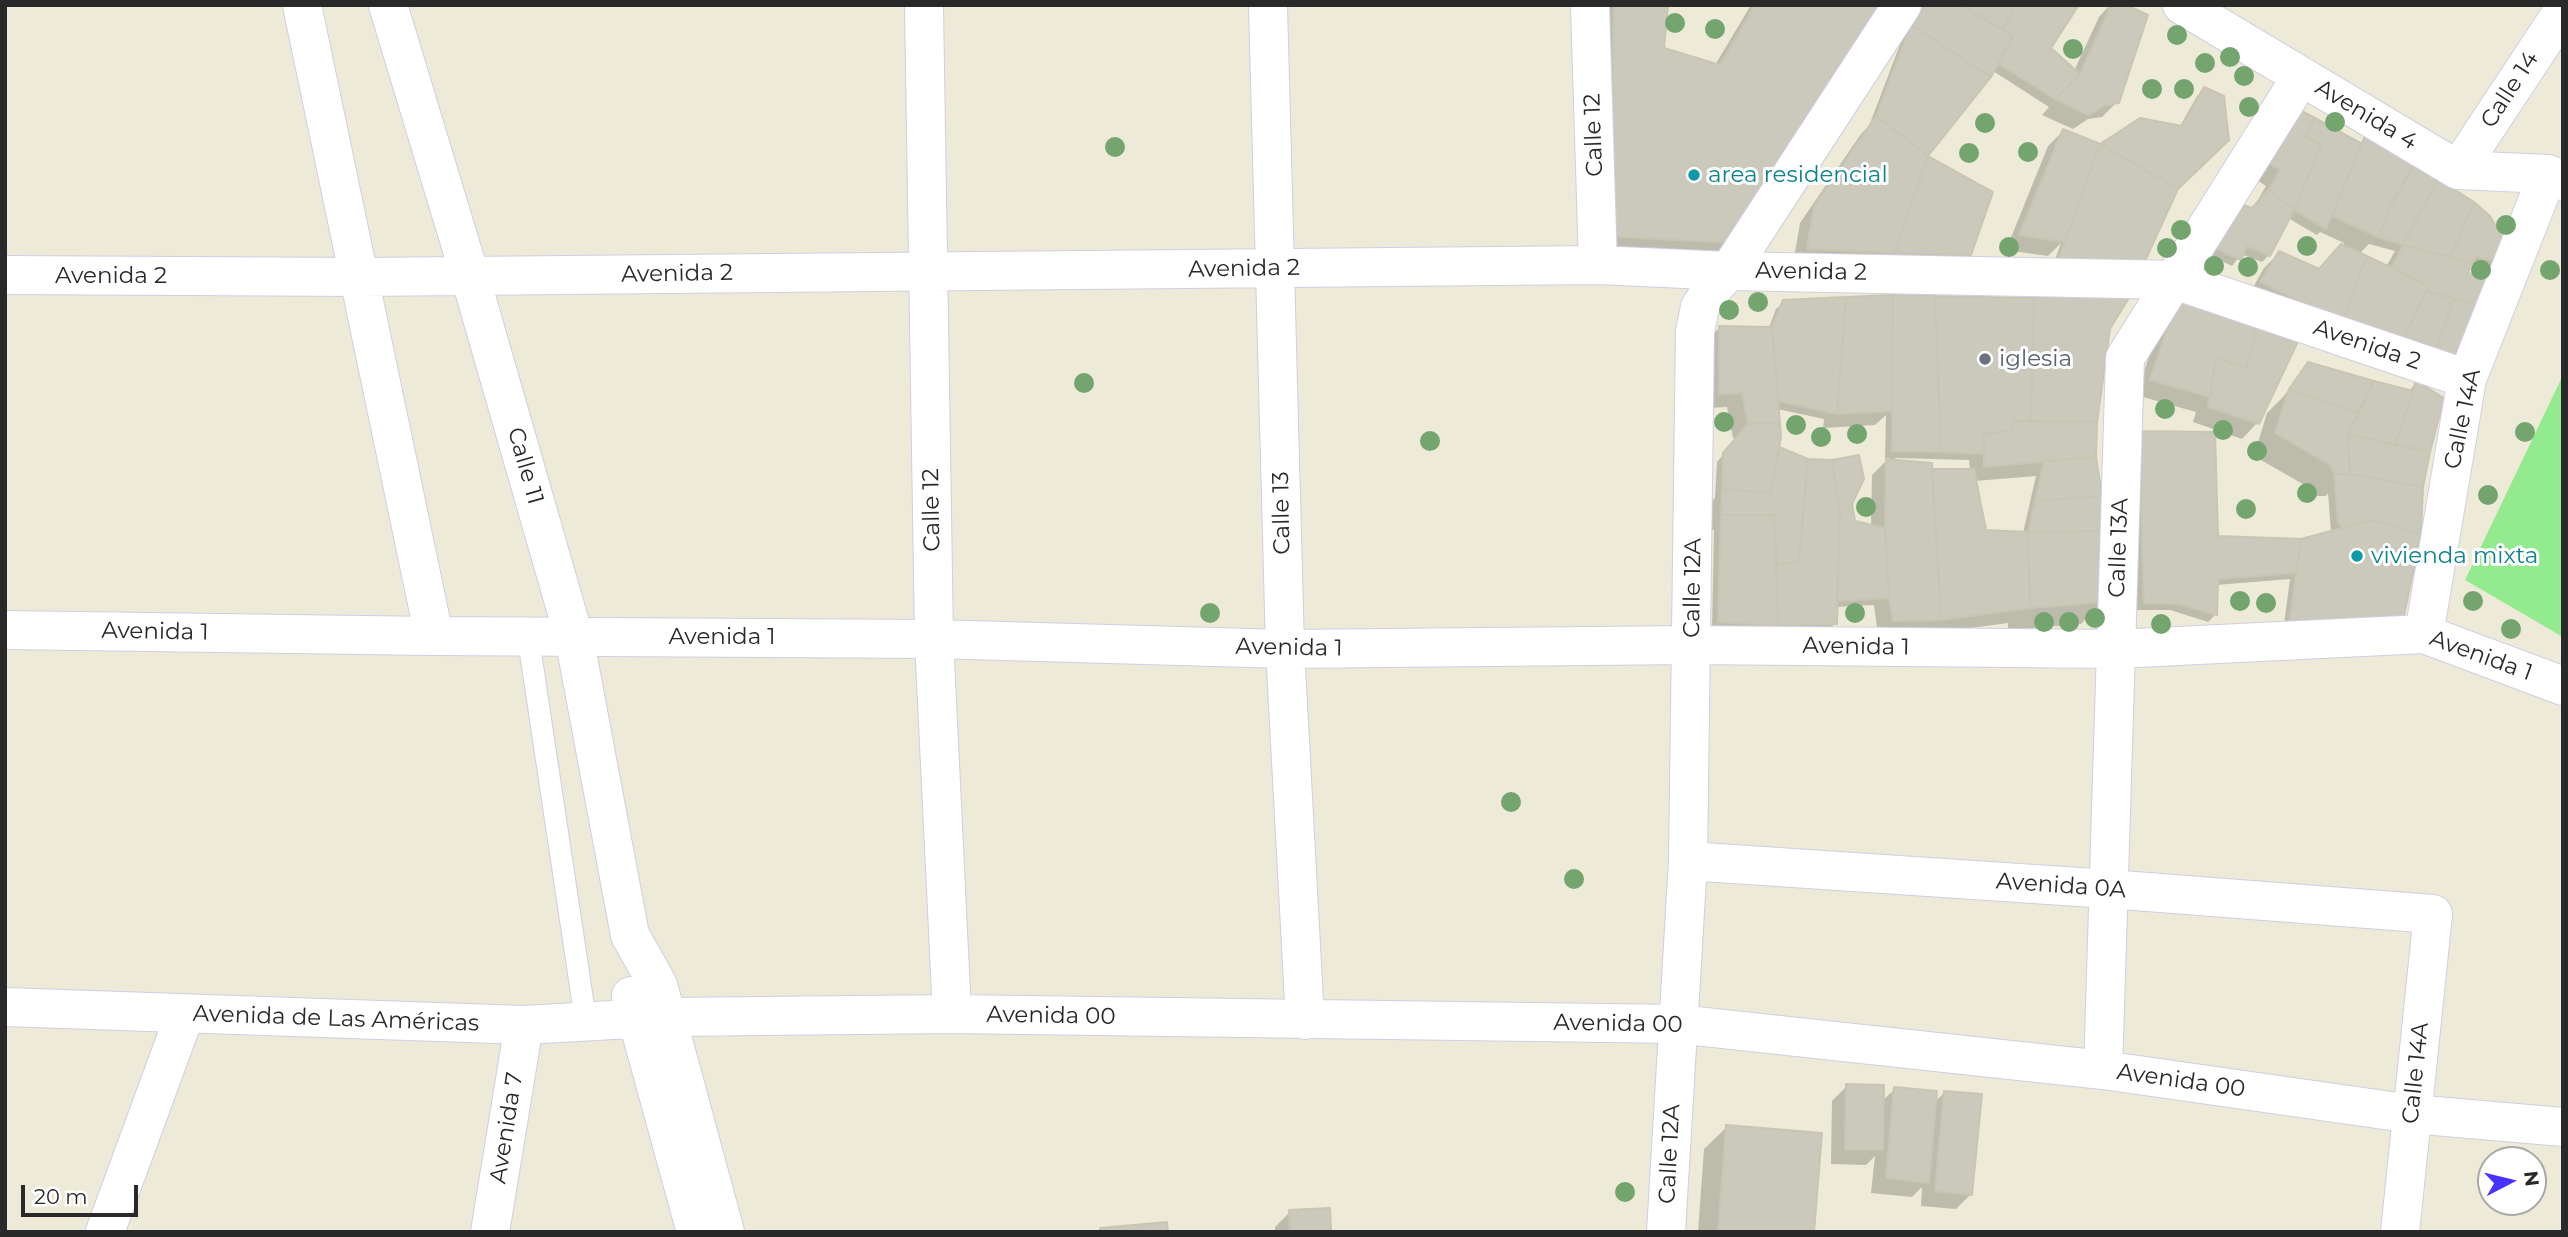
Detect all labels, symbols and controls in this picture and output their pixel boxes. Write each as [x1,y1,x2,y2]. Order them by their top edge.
street label: Calle 14 [2475,47,2545,133]
street label: Avenida 4 [2310,74,2422,156]
street label: Calle 12 [1579,93,1609,177]
place label: area residencial [1708,161,1888,189]
marker: area residencial [1686,167,1702,183]
street label: Avenida 2 [1188,254,1300,284]
street label: Avenida 2 [1755,257,1867,287]
street label: Avenida 2 [621,259,733,289]
street label: Avenida 2 [55,262,167,290]
street label: Avenida 2 [2310,314,2424,376]
place label: iglesia [1999,345,2072,373]
marker: iglesia [1977,351,1993,367]
street label: Calle 14A [2439,366,2487,472]
street label: Calle 11 [501,424,549,508]
street label: Calle 12 [917,468,947,552]
street label: Calle 13 [1267,471,1297,555]
street label: Calle 13A [2103,498,2135,598]
street label: Calle 12A [1678,538,1708,638]
place label: vivienda mixta [2371,542,2538,570]
marker: vivienda mixta [2349,548,2365,564]
street label: Avenida 1 [101,617,209,647]
street label: Avenida 1 [668,623,776,651]
street label: Avenida 1 [2426,625,2536,687]
street label: Avenida 1 [1802,632,1910,662]
street label: Avenida 1 [1235,633,1343,663]
street label: Avenida 0A [1995,868,2127,904]
street label: Avenida de Las Américas [192,1000,480,1038]
street label: Avenida 00 [986,1001,1116,1031]
street label: Avenida 00 [1553,1009,1683,1039]
street label: Calle 14A [2397,1021,2435,1125]
street label: Avenida 00 [2115,1058,2247,1104]
street label: Avenida 7 [485,1070,529,1186]
street label: Calle 12A [1654,1103,1686,1205]
north arrow [2477,1146,2547,1216]
scale bar [24,1170,142,1214]
text: N [2519,1170,2544,1188]
text: 20 m [34,1184,88,1209]

